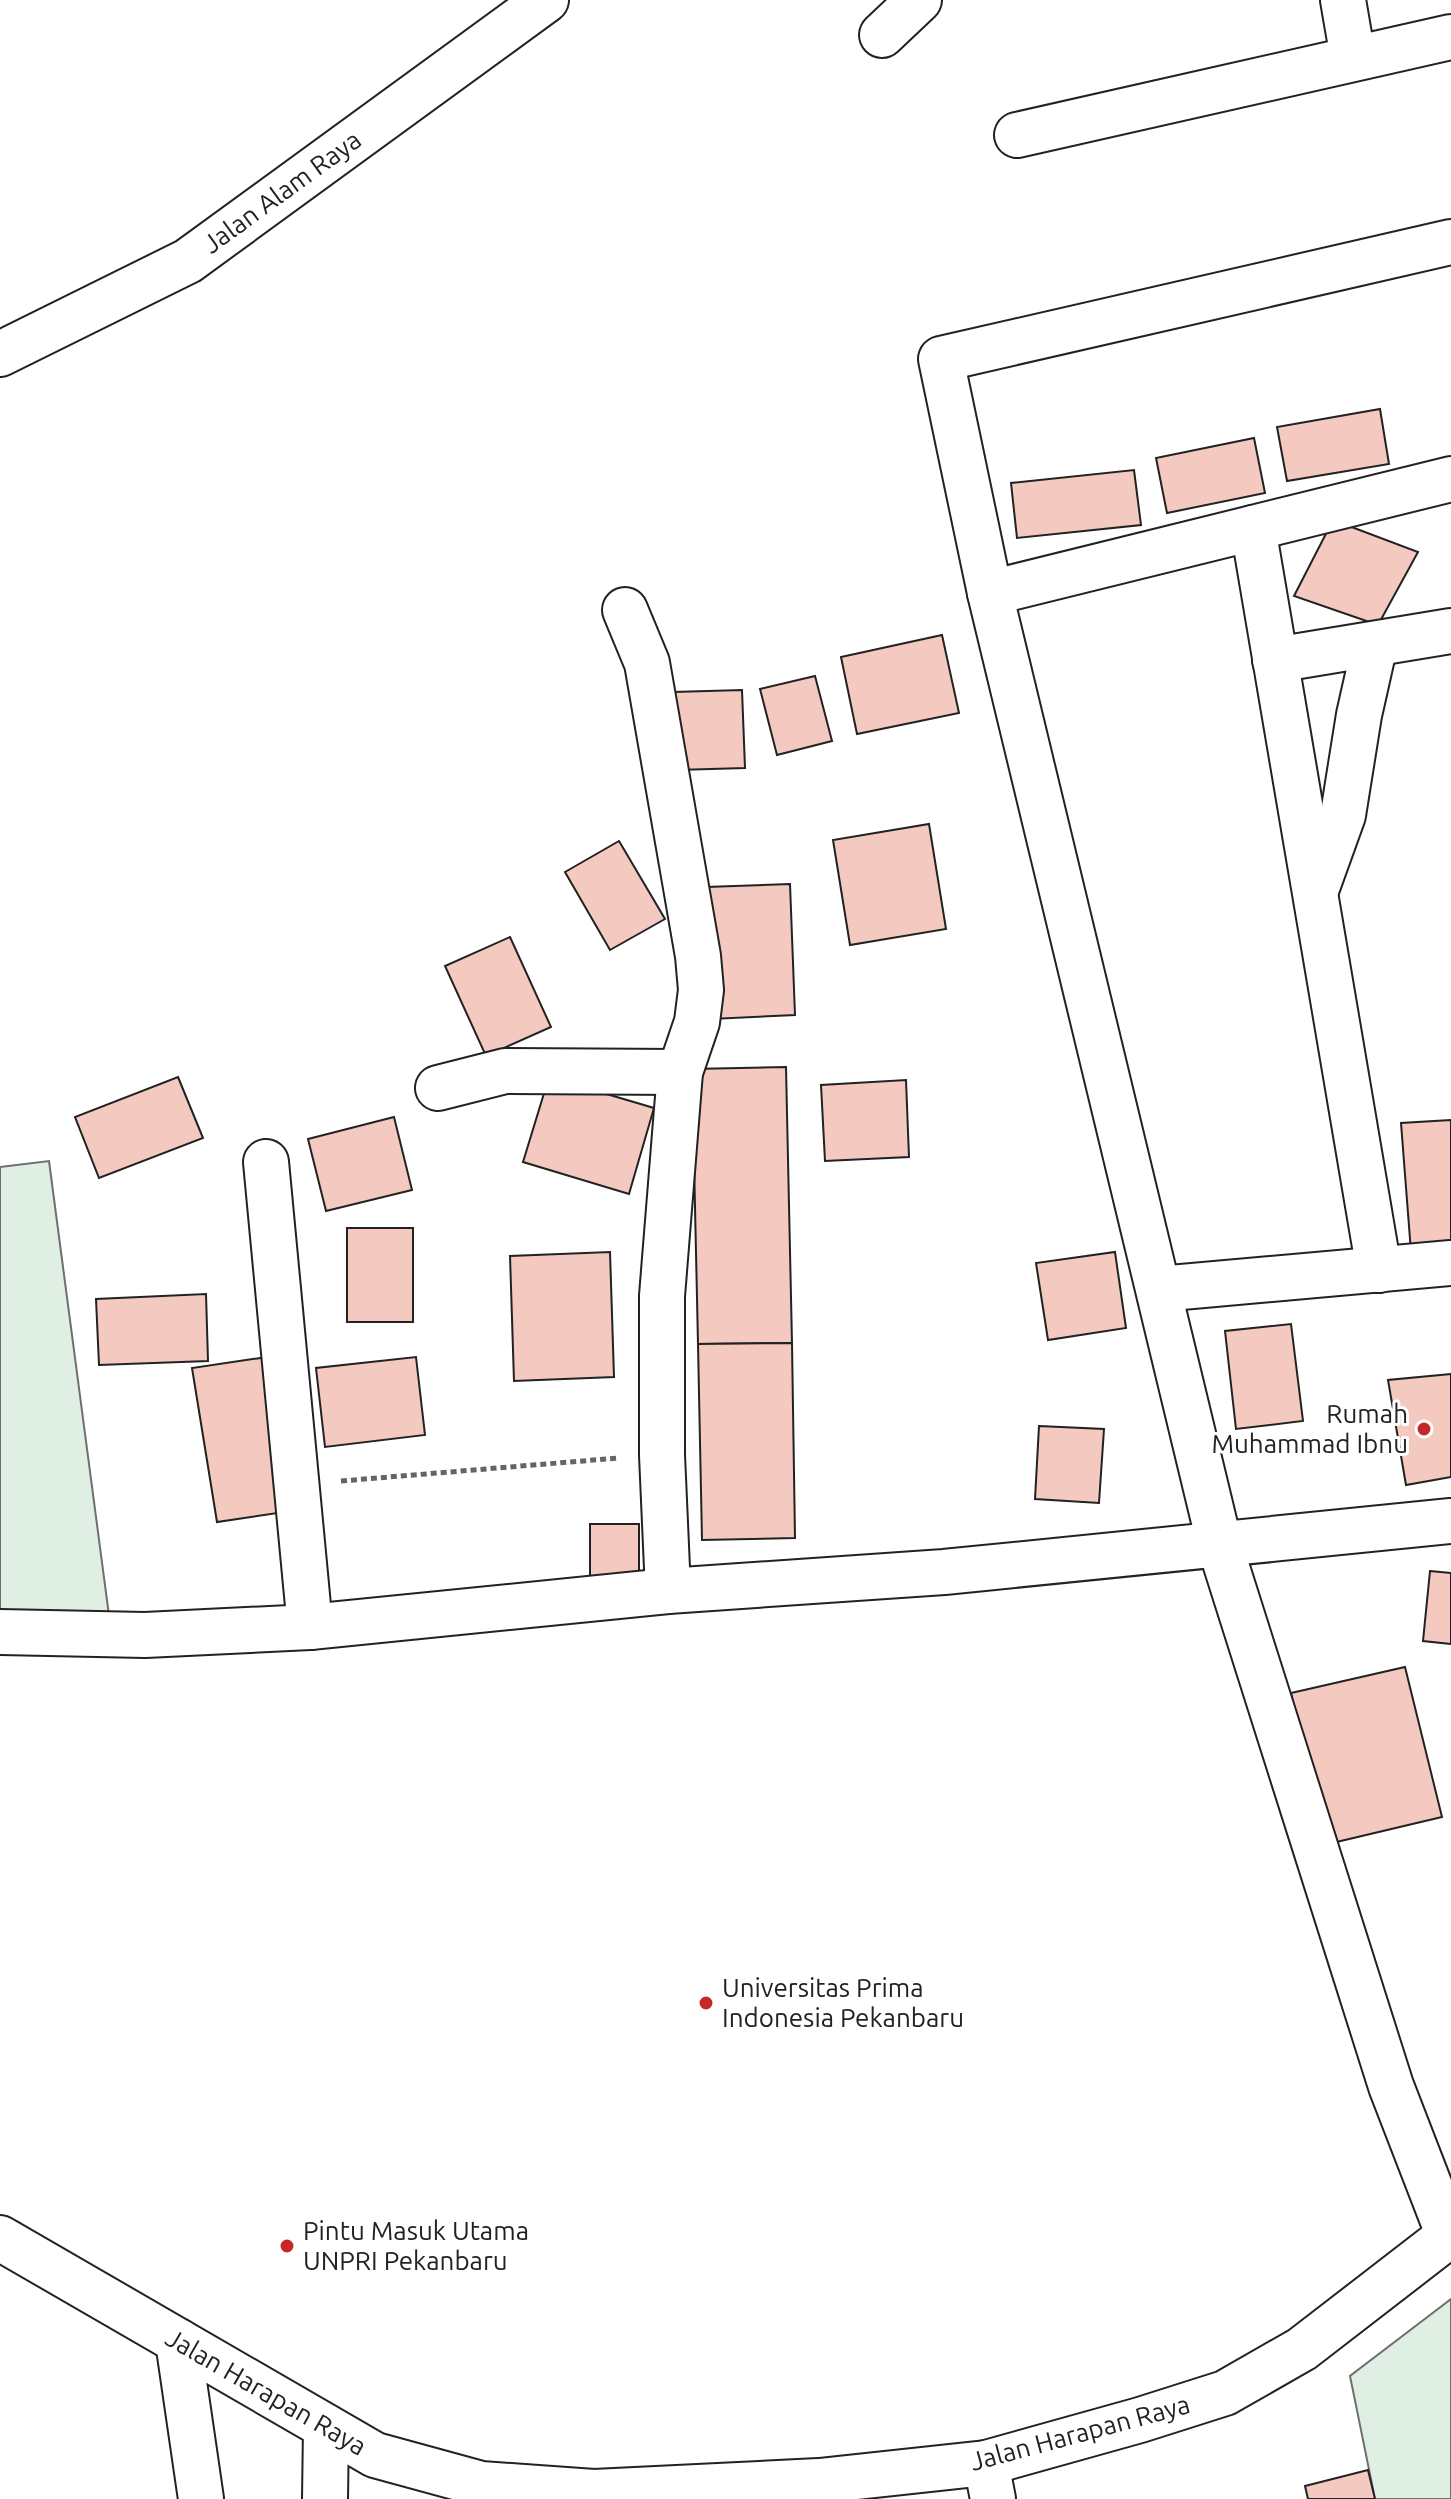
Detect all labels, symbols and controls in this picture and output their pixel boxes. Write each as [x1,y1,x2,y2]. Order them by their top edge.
street label: Jalan Alam Raya [197,125,366,259]
place label: Rumah Muhammad Ibnu [1211,1399,1408,1458]
marker: Rumah Muhammad Ibnu [1415,1420,1433,1438]
place label: Universitas Prima Indonesia Pekanbaru [722,1973,964,2032]
marker: Universitas Prima Indonesia Pekanbaru [697,1994,715,2012]
place label: Pintu Masuk Utama UNPRI Pekanbaru [303,2216,529,2275]
marker: Pintu Masuk Utama UNPRI Pekanbaru [278,2237,296,2255]
street label: Jalan Harapan Raya [161,2322,372,2461]
street label: Jalan Harapan Raya [967,2389,1193,2476]

